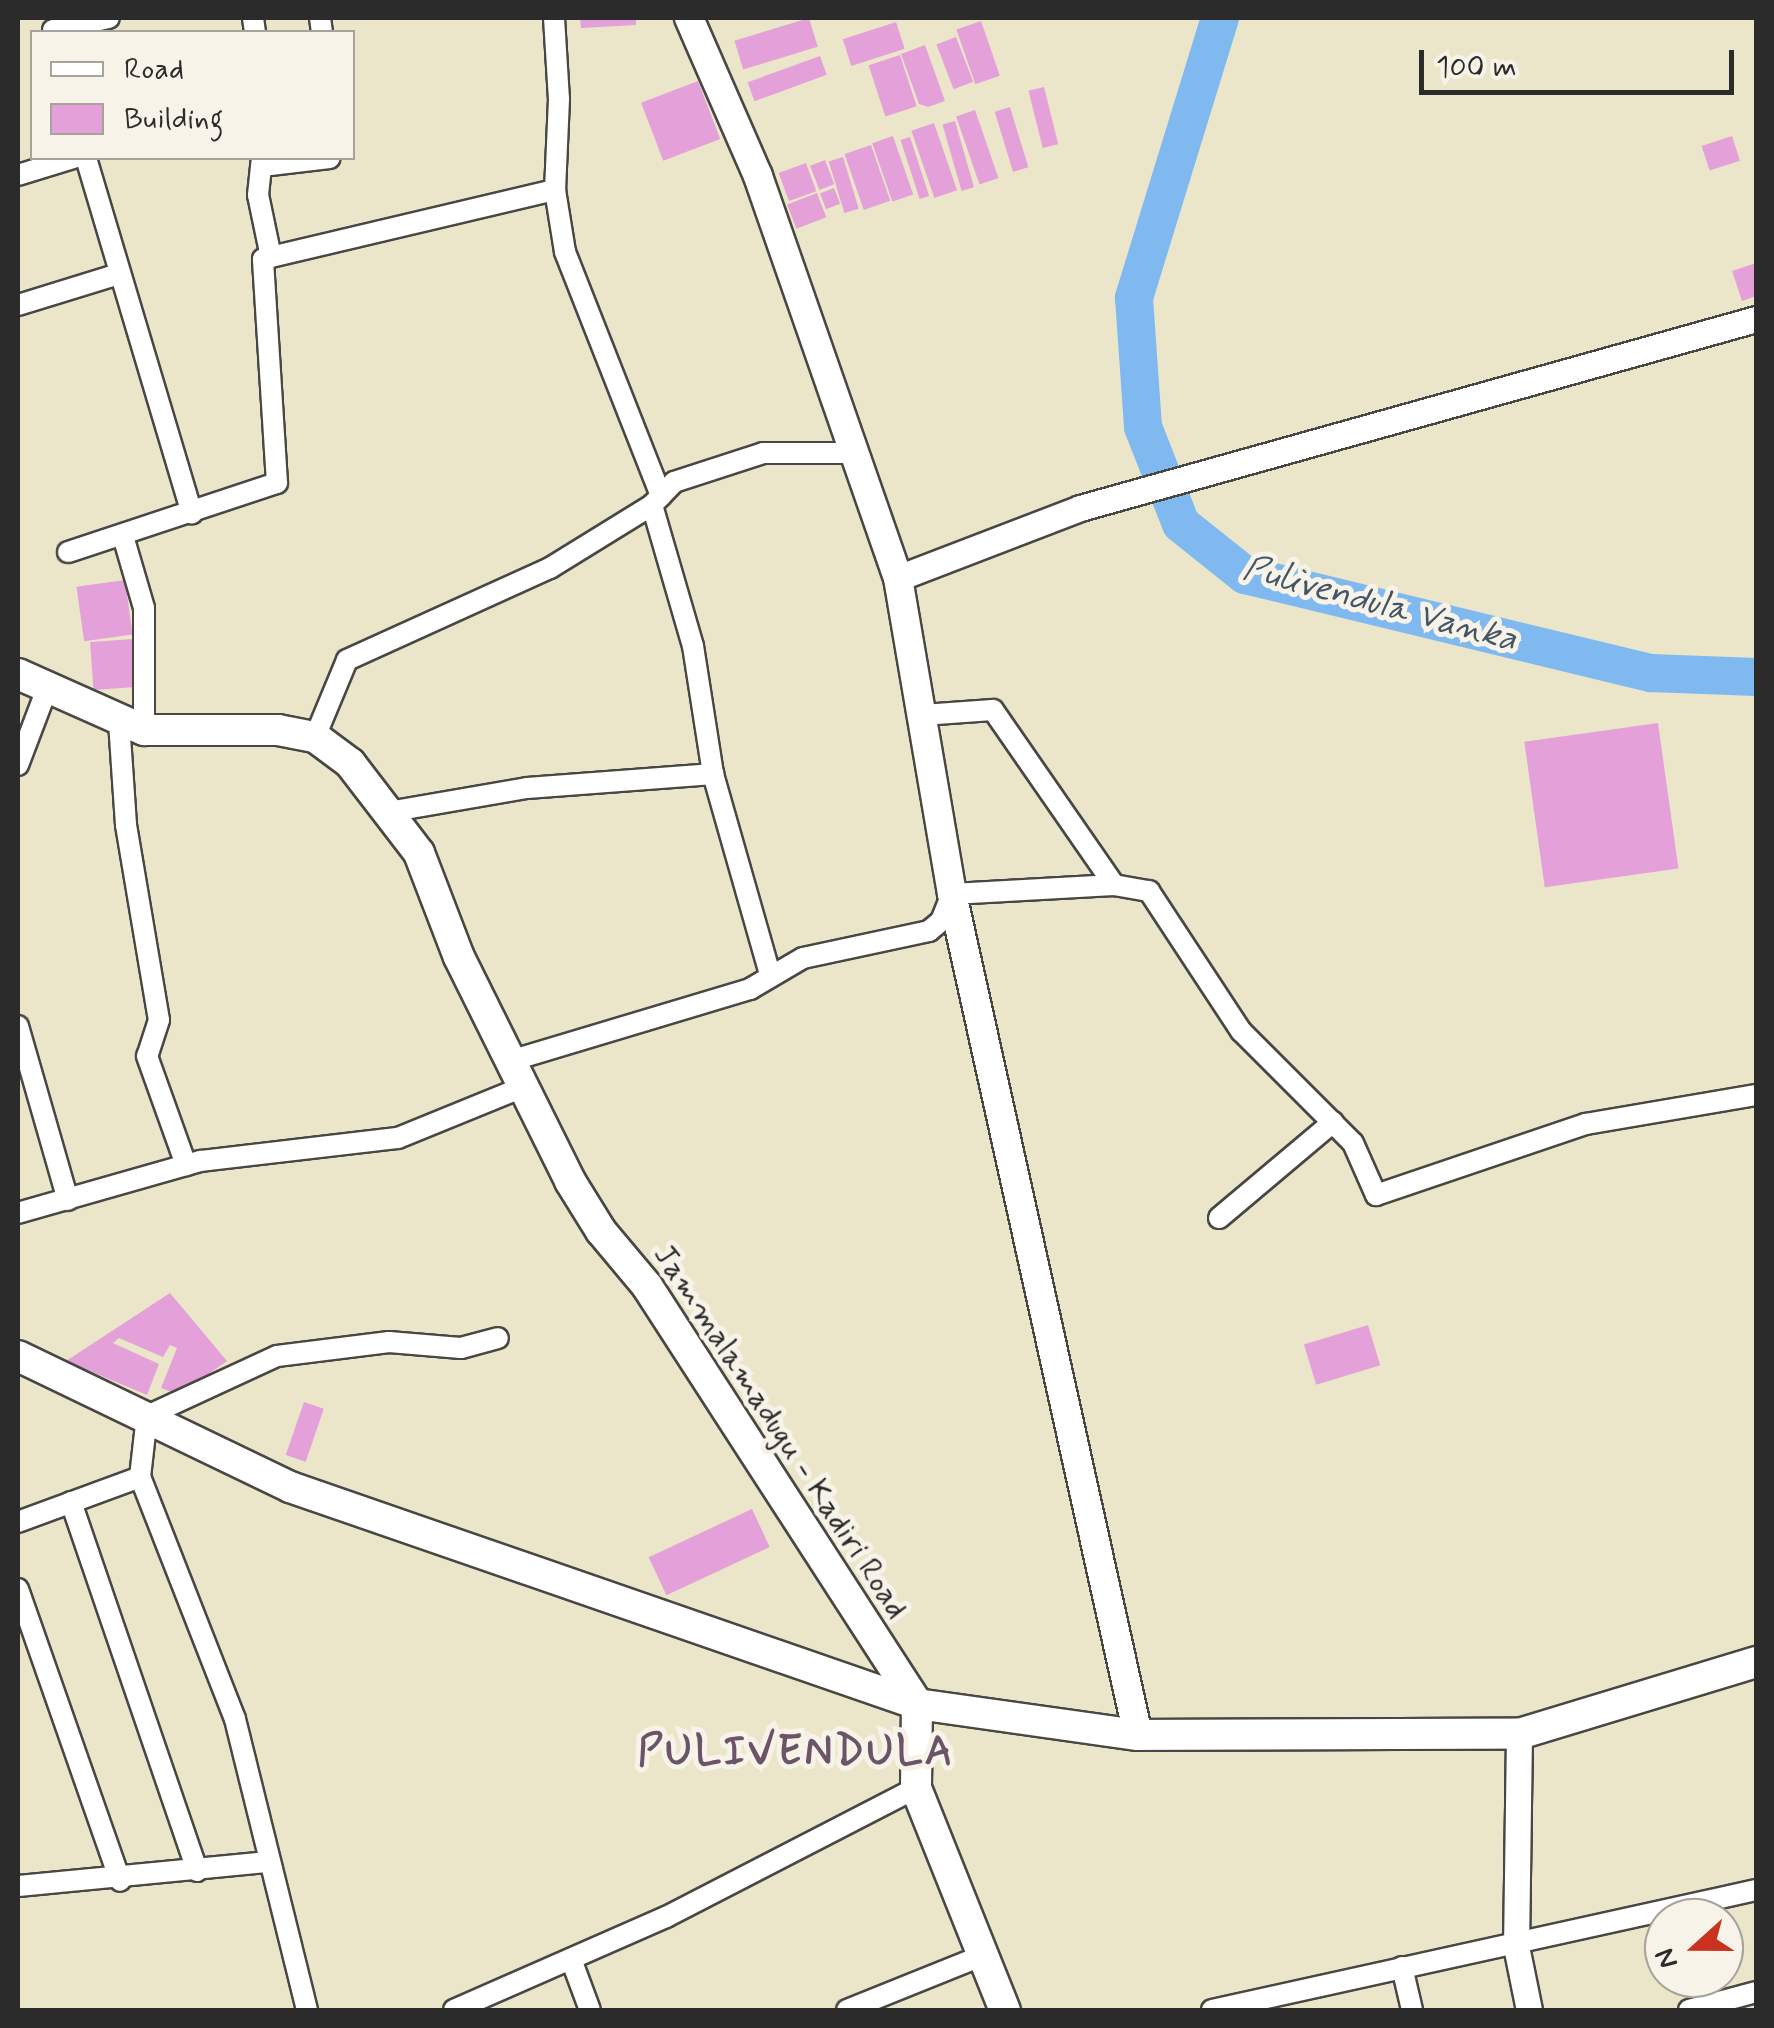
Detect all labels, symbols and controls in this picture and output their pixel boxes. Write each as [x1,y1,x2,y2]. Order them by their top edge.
legend [30,30,355,160]
scale bar [1424,30,1739,92]
text: 100 m [1436,48,1517,87]
text: Road [124,50,184,89]
text: Building [124,100,223,139]
water label: Pulivendula Vanka [1243,548,1517,660]
street label: Jammalamadugu - Kadiri Road [644,1238,916,1626]
district label: PULIVENDULA [638,1728,954,1778]
north arrow [1644,1898,1744,1998]
text: N [1647,1943,1688,1974]

